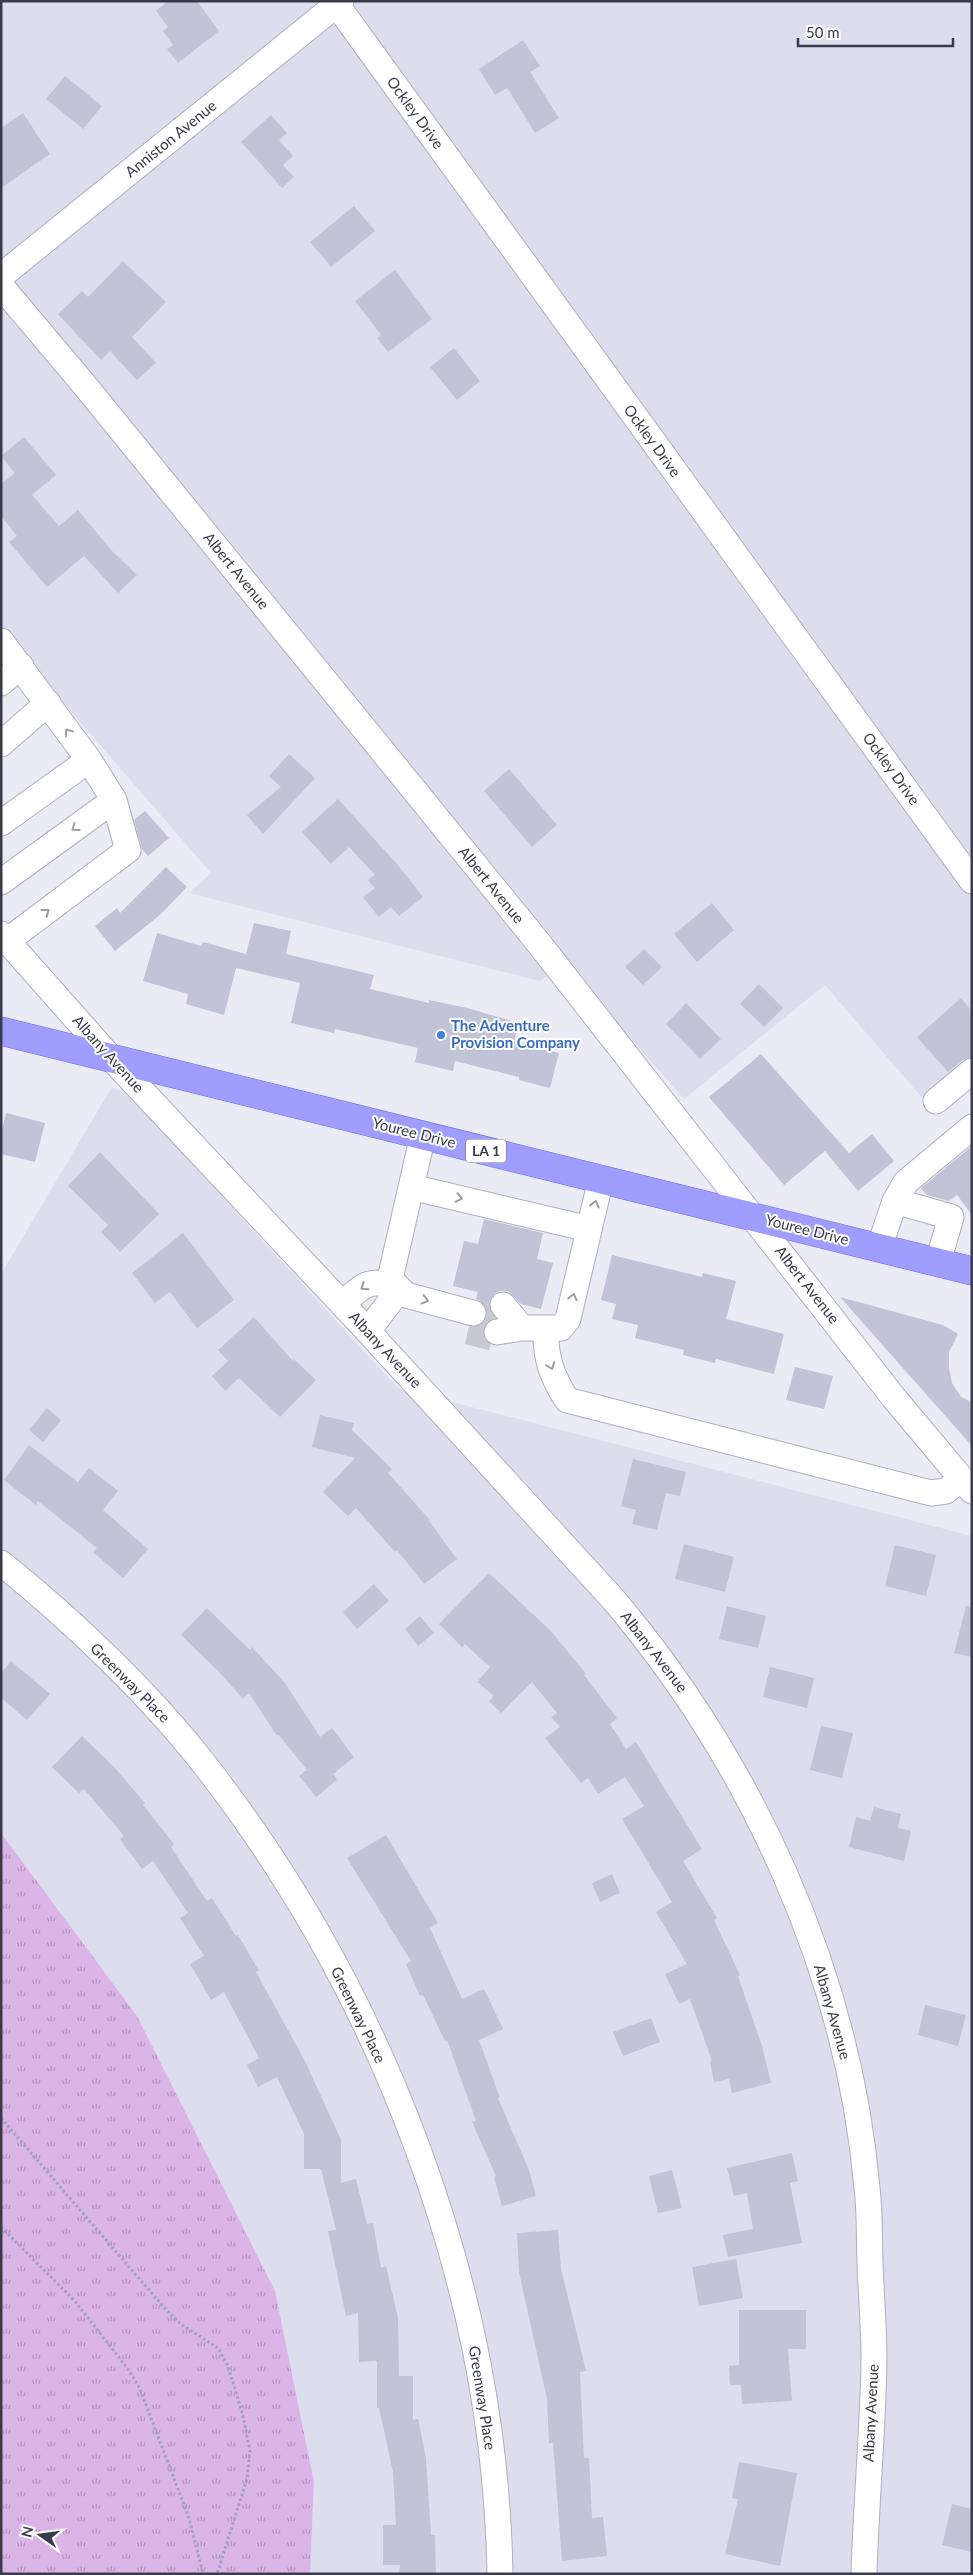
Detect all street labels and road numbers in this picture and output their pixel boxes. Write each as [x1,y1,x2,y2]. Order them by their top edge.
street label: Ockley Drive [384,73,448,152]
street label: Anniston Avenue [121,96,220,181]
street label: Ockley Drive [621,401,685,480]
street label: Albert Avenue [200,528,273,613]
street label: Ockley Drive [860,729,924,808]
street label: Albert Avenue [455,842,528,927]
street label: Albany Avenue [69,1011,148,1096]
street label: Youree Drive [371,1113,458,1151]
road number: LA 1 [466,1140,506,1162]
street label: Youree Drive [764,1210,851,1248]
street label: Albert Avenue [772,1242,844,1327]
street label: Albany Avenue [346,1307,426,1391]
street label: Albany Avenue [618,1607,692,1696]
street label: Greenway Place [87,1639,174,1726]
street label: Albany Avenue [811,1962,855,2061]
street label: Greenway Place [328,1963,390,2066]
street label: Greenway Place [466,2344,500,2451]
street label: Albany Avenue [858,2363,882,2462]

